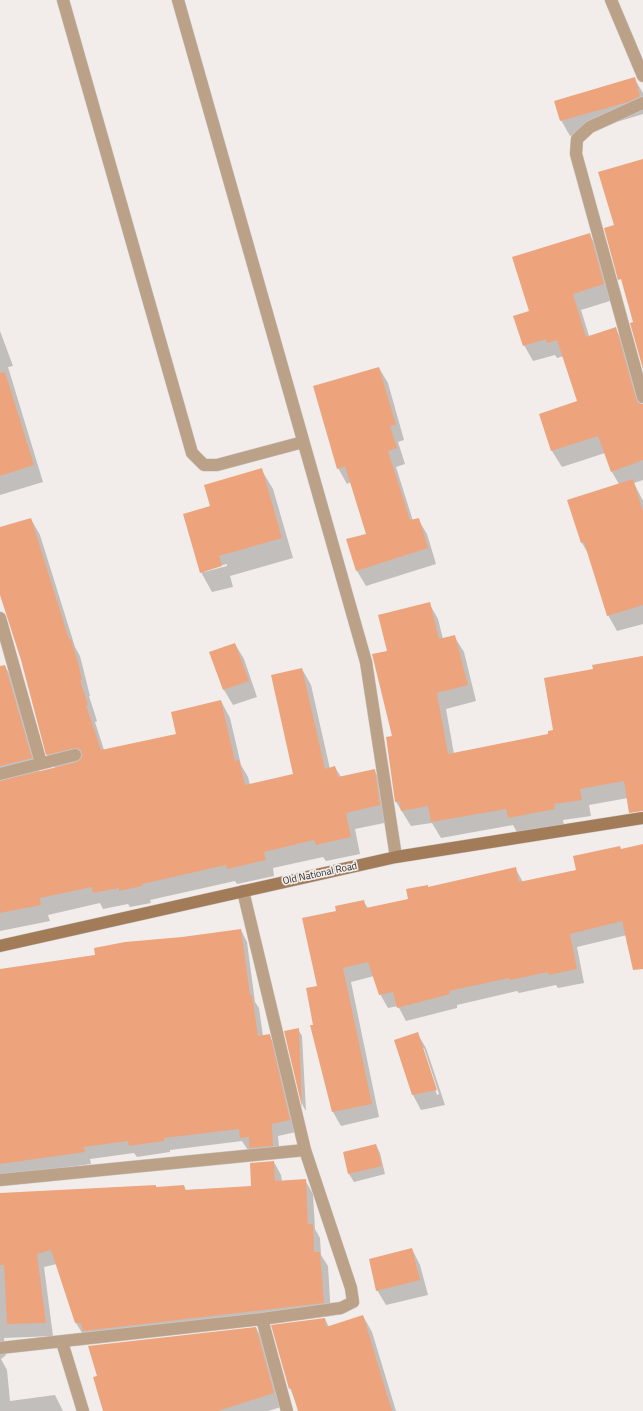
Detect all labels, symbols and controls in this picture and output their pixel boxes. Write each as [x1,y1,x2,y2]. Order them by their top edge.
street label: Old National Road [282,860,358,888]

